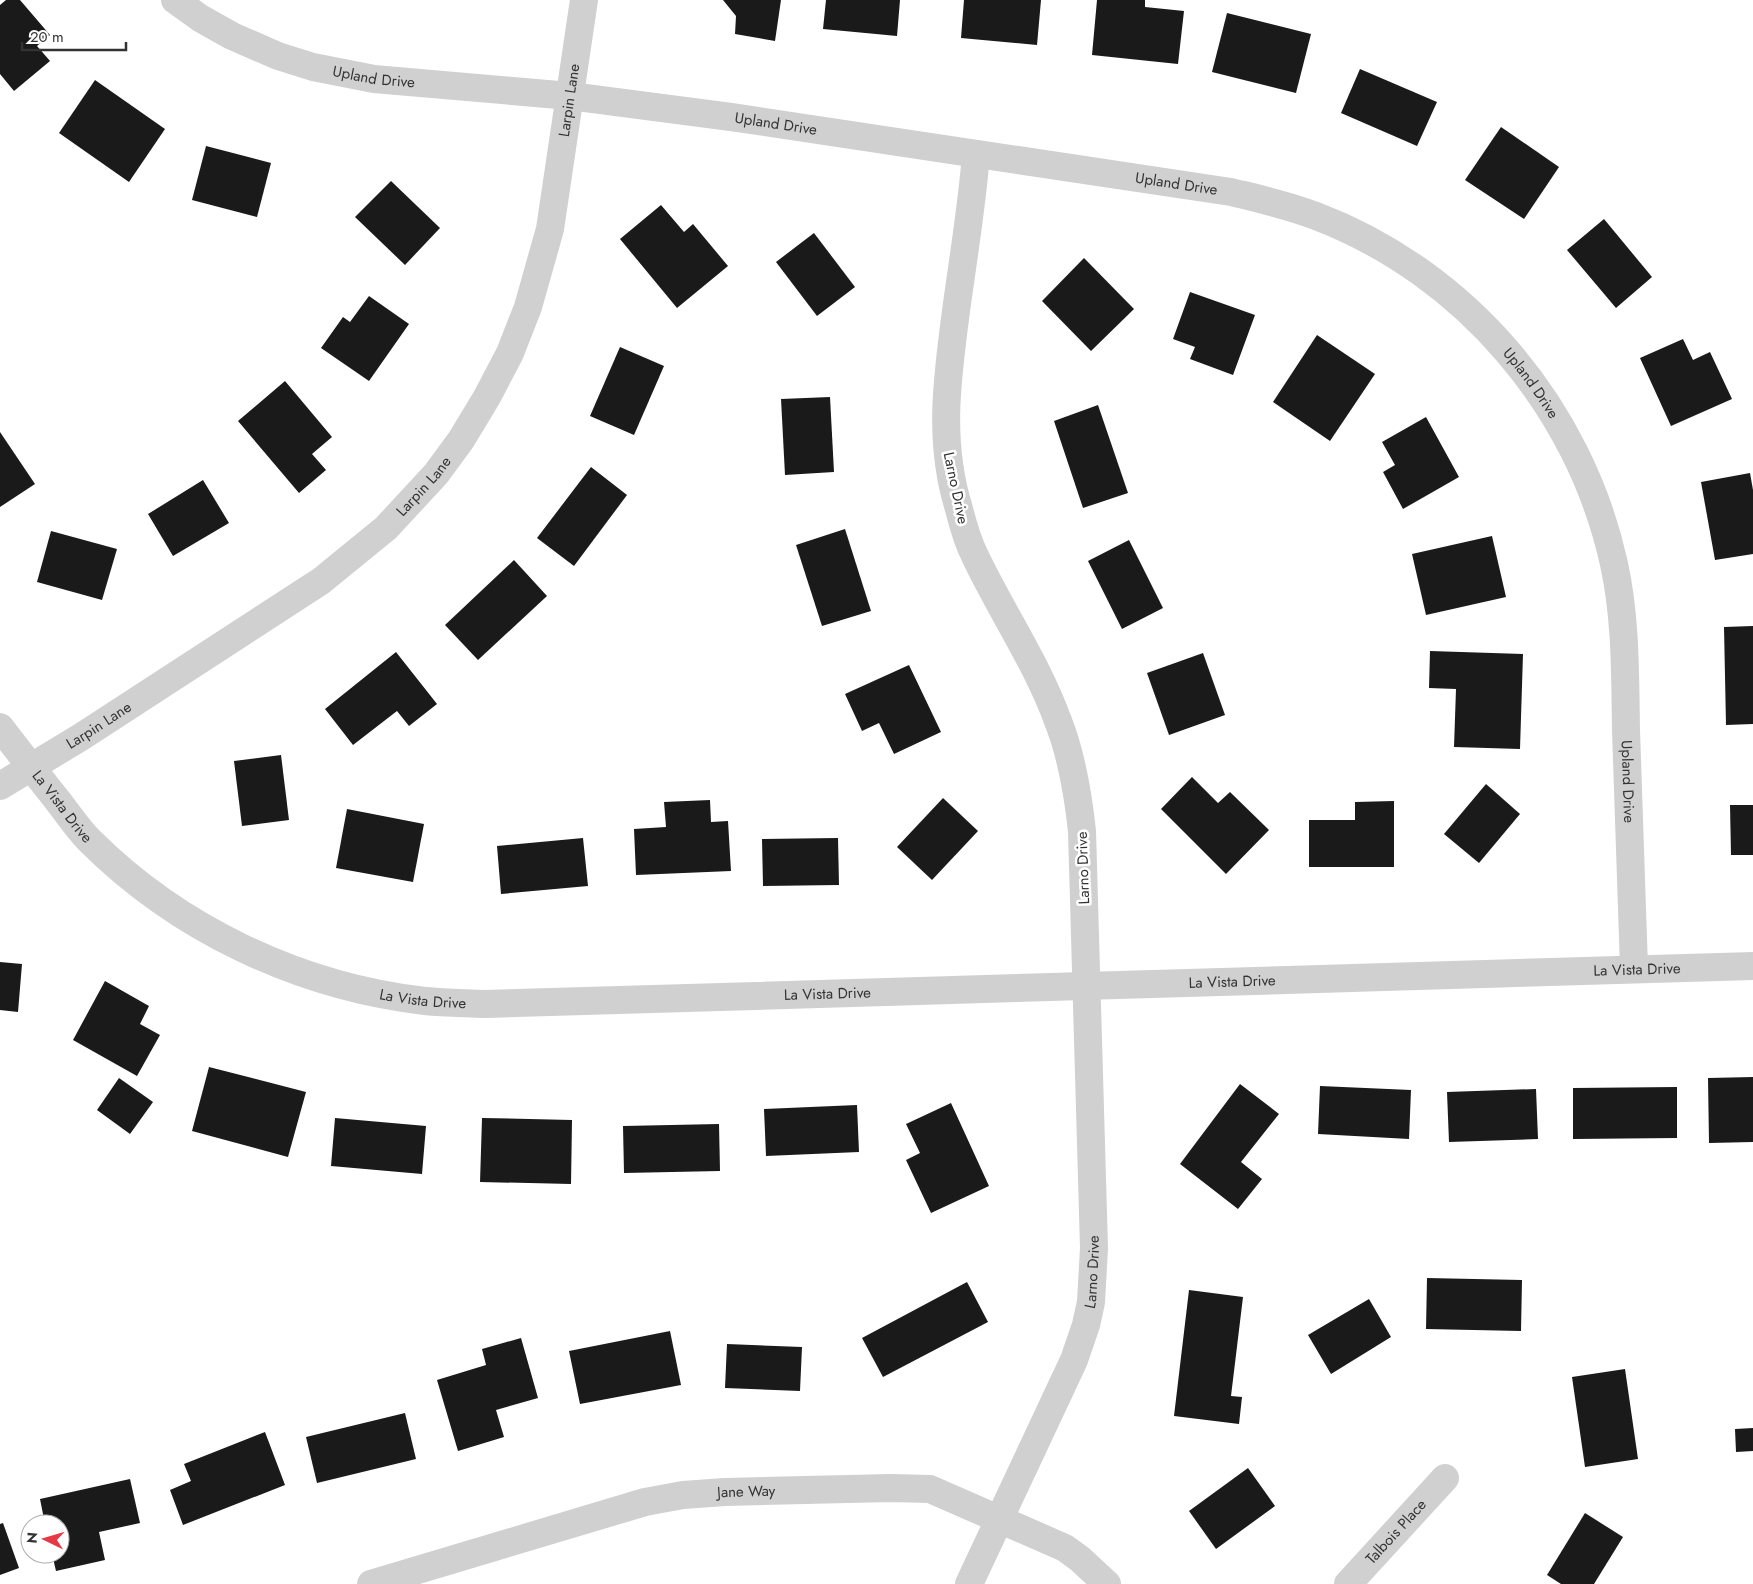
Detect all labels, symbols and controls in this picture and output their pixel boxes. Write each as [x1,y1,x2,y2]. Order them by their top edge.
scale bar [22,20,126,52]
text: 20 m [30,26,64,48]
street label: Upland Drive [331,60,416,94]
street label: Larpin Lane [553,62,585,138]
street label: Upland Drive [733,107,819,141]
street label: Upland Drive [1134,167,1219,201]
street label: Upland Drive [1498,343,1564,423]
street label: Larno Drive [938,450,974,526]
street label: Larpin Lane [391,452,457,521]
street label: Larpin Lane [62,696,136,754]
street label: Upland Drive [1615,740,1640,824]
street label: La Vista Drive [27,766,98,848]
street label: Larno Drive [1071,831,1095,905]
street label: La Vista Drive [1593,957,1681,982]
street label: La Vista Drive [1188,969,1276,994]
street label: La Vista Drive [784,981,871,1006]
street label: La Vista Drive [378,983,467,1014]
street label: Larno Drive [1079,1235,1105,1311]
street label: Jane Way [714,1480,776,1504]
street label: Talbois Place [1360,1494,1432,1569]
north arrow [20,1514,70,1564]
text: N [22,1531,42,1544]

